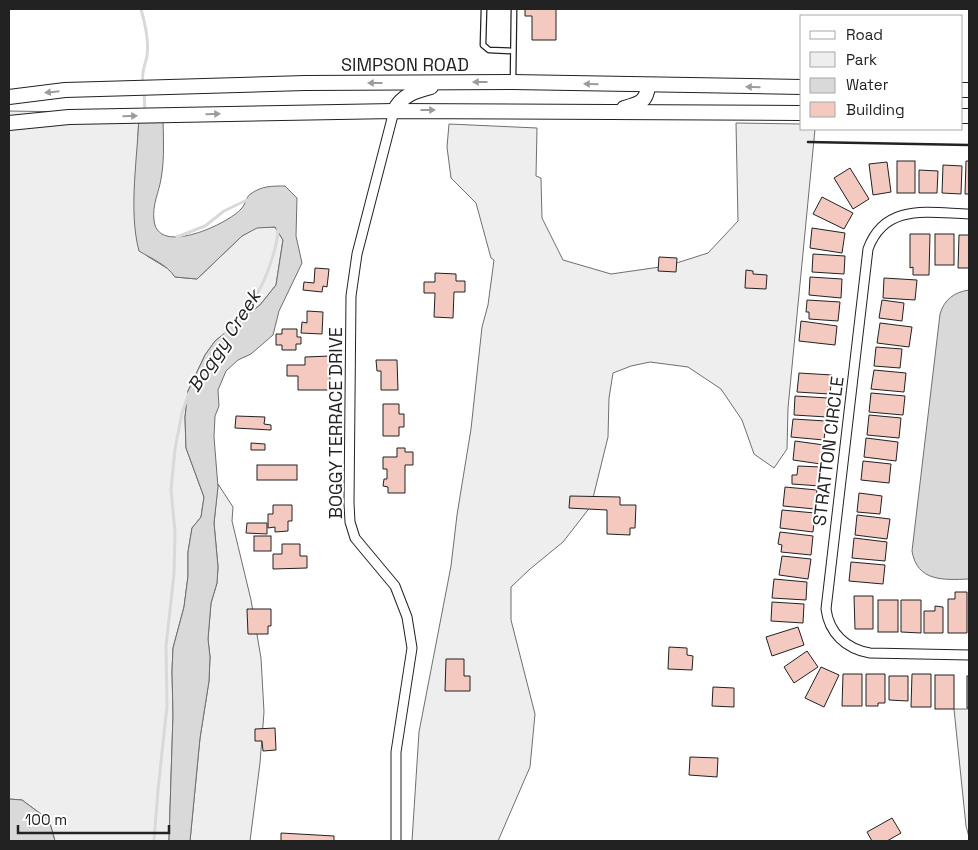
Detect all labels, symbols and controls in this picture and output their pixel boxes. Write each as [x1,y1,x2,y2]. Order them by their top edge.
legend [800,15,963,130]
text: Road [846,25,883,44]
text: Park [846,50,877,69]
street label: SIMPSON ROAD [341,53,469,76]
text: Water [846,75,889,94]
one-way arrow [472,78,488,86]
one-way arrow [367,79,383,87]
one-way arrow [582,80,598,88]
one-way arrow [745,82,761,90]
one-way arrow [44,88,60,96]
text: Building [846,100,905,119]
one-way arrow [421,106,437,114]
one-way arrow [206,110,222,118]
one-way arrow [122,112,138,120]
water label: Boggy Creek [182,283,268,397]
street label: BOGGY TERRACE DRIVE [324,327,347,519]
street label: STRATTON CIRCLE [807,375,849,527]
scale bar [18,802,169,834]
text: 100 m [25,810,67,829]

